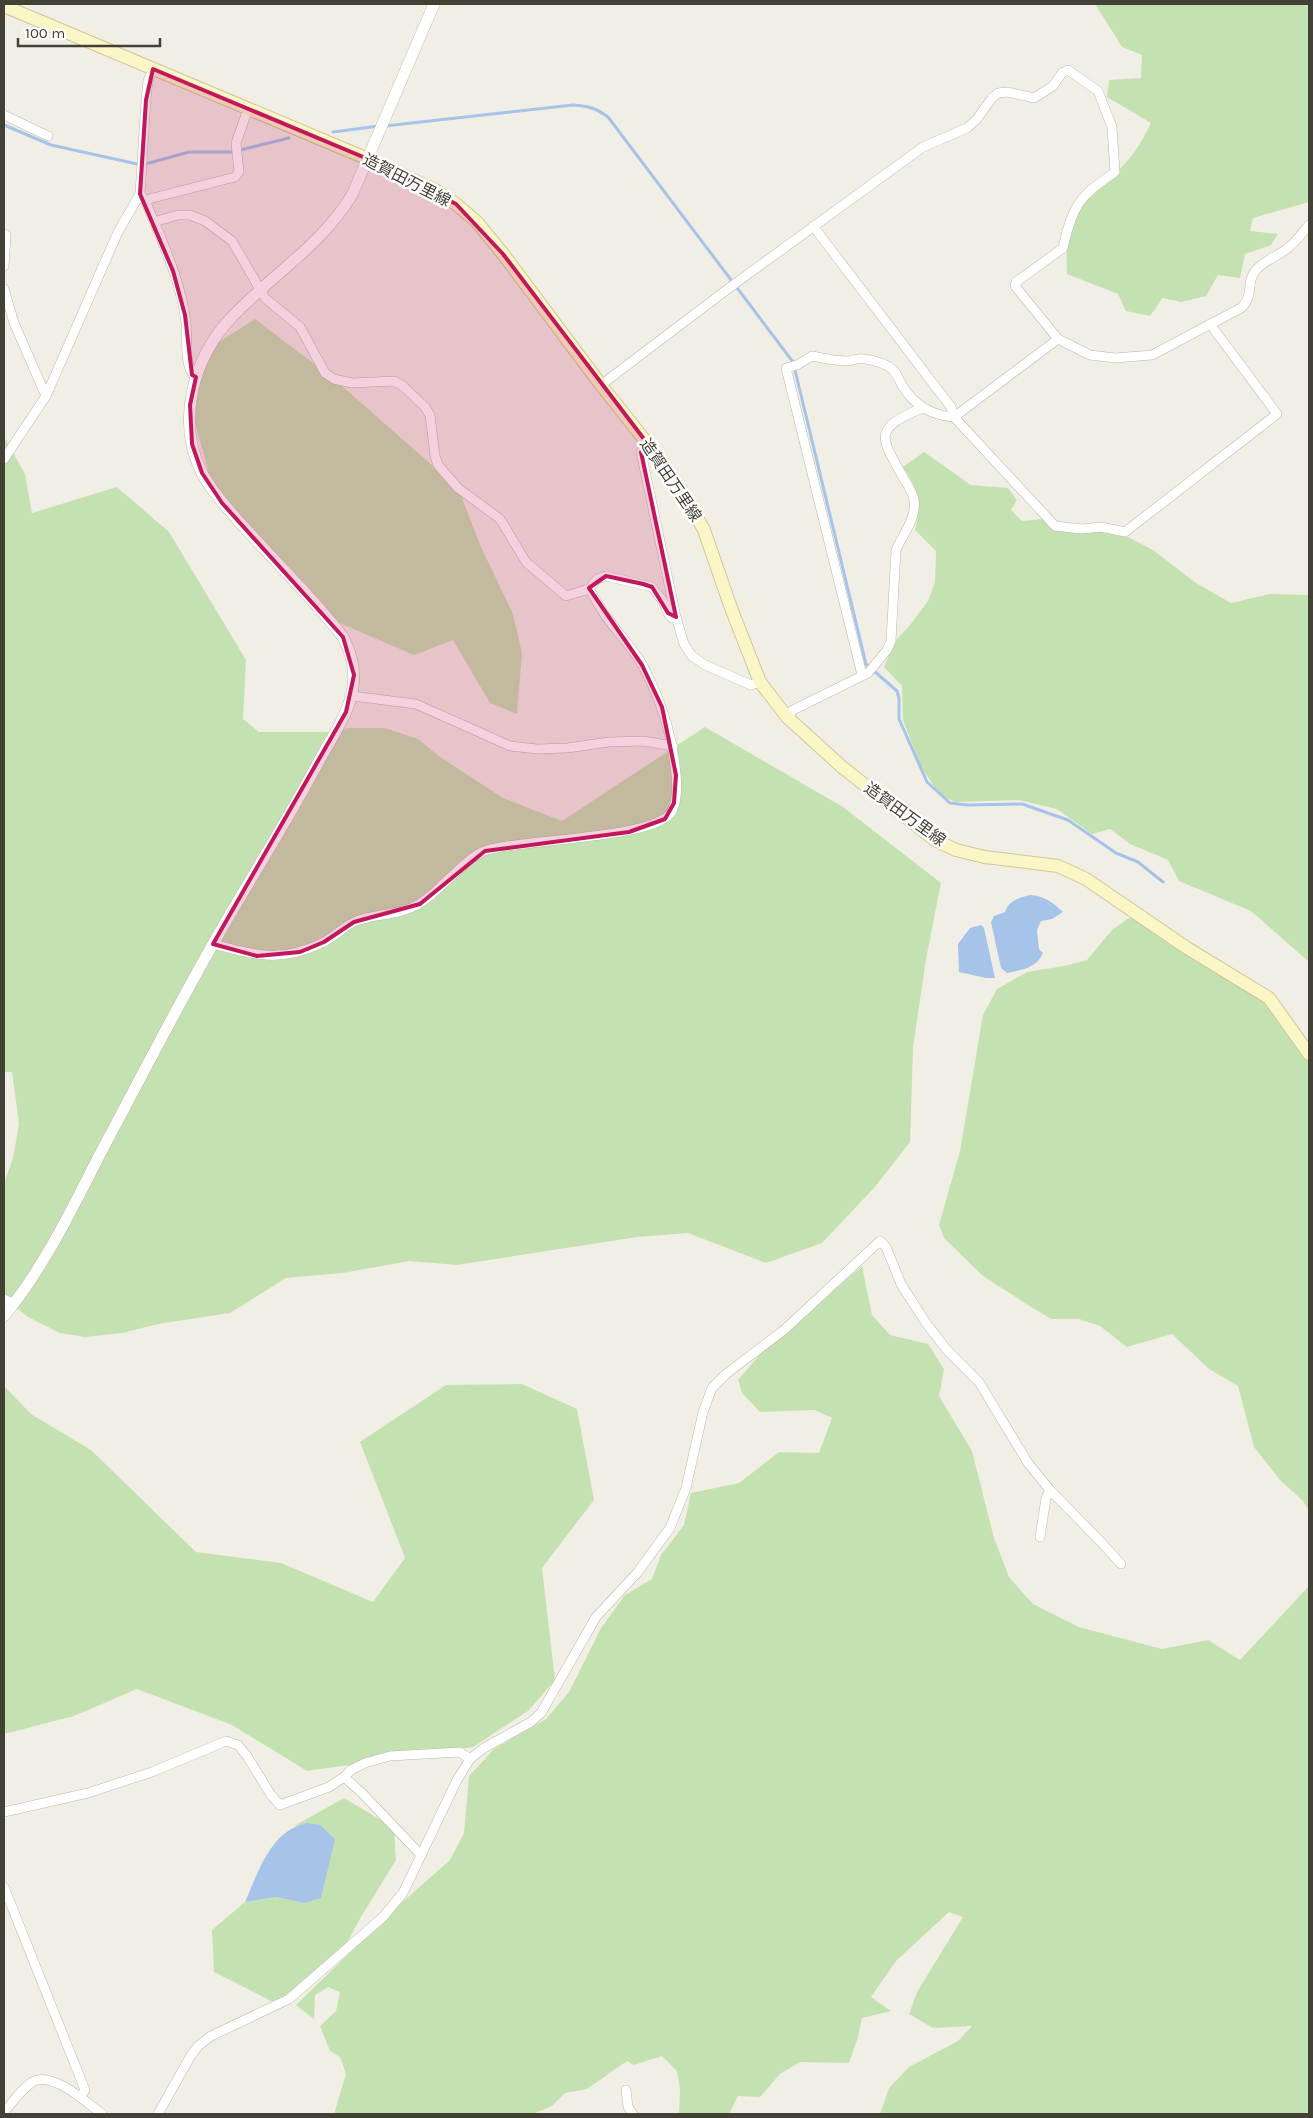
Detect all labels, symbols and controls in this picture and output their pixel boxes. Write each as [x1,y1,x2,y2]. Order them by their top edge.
scale bar [18,15,160,47]
text: 100 m [25,24,65,42]
street label: 造賀田万里線 [360,150,454,210]
street label: 造賀田万里線 [636,435,706,525]
street label: 造賀田万里線 [861,778,949,850]

